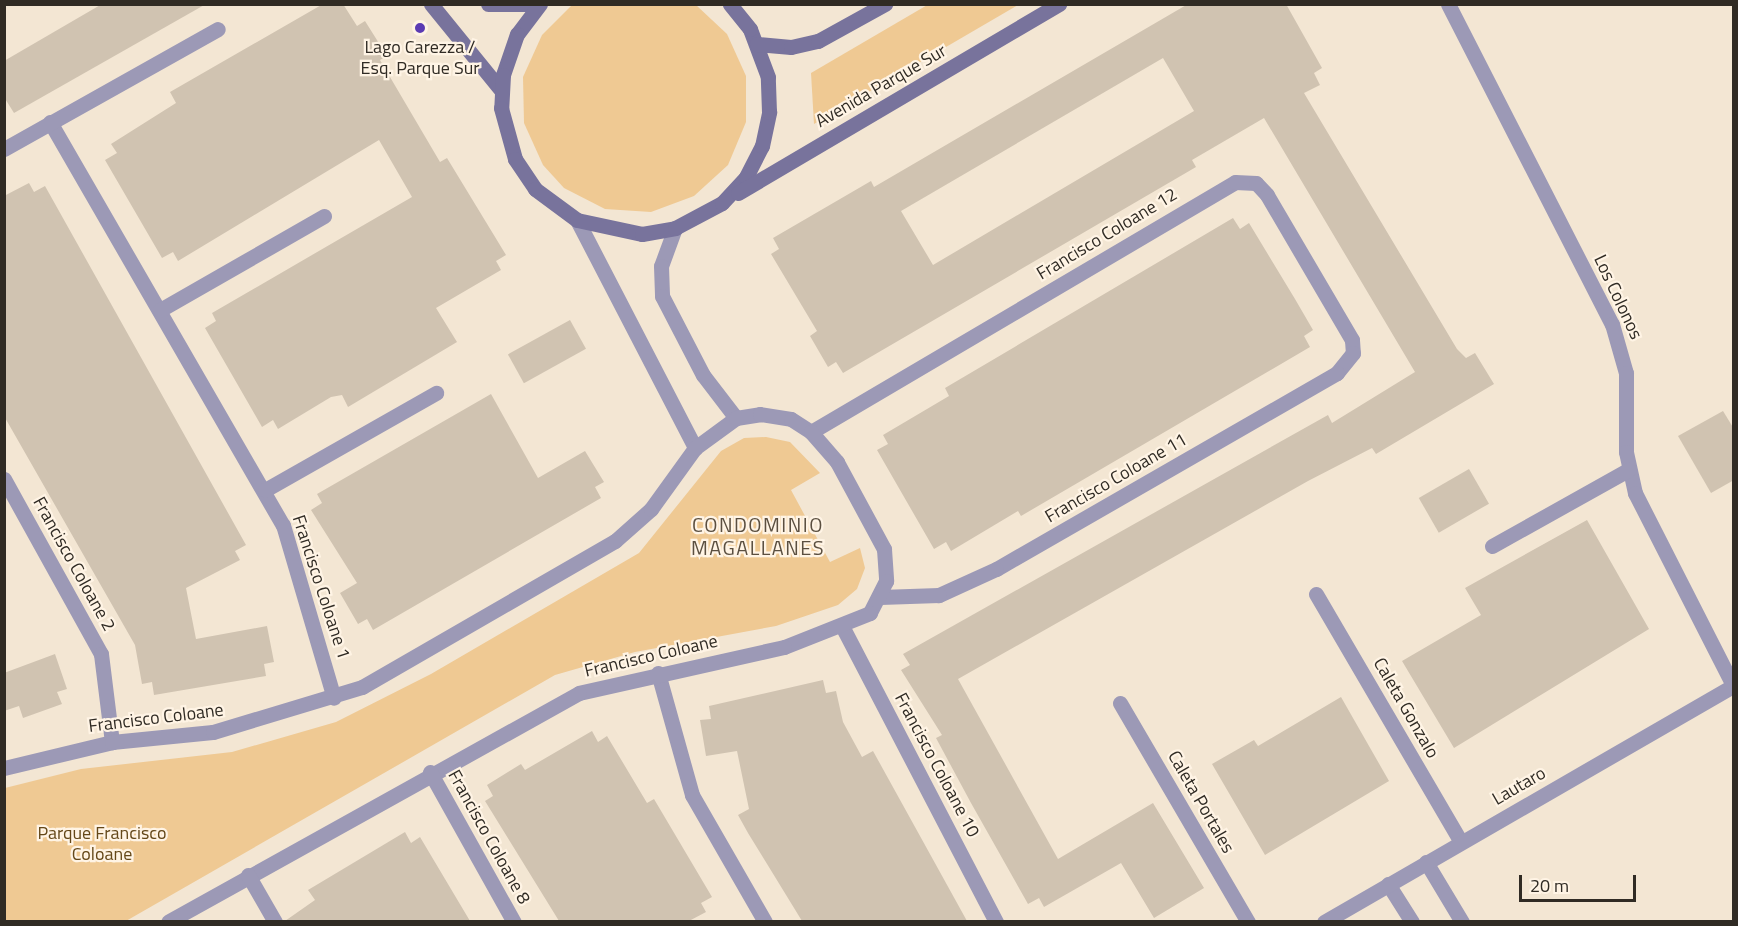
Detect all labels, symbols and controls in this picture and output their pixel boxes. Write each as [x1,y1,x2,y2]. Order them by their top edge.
marker: Lago Carezza / Esq. Parque Sur [413,21,427,35]
place label: Lago Carezza / Esq. Parque Sur [361,37,479,80]
street label: Avenida Parque Sur [812,40,950,132]
street label: Francisco Coloane 12 [1033,184,1181,284]
street label: Los Colonos [1589,251,1647,343]
street label: Francisco Coloane 11 [1041,429,1191,527]
street label: Francisco Coloane 2 [28,493,120,635]
street label: Francisco Coloane 1 [288,512,354,662]
district label: CONDOMINIO MAGALLANES [691,513,825,560]
street label: Francisco Coloane [582,630,720,682]
street label: Caleta Gonzalo [1369,654,1443,762]
street label: Francisco Coloane 10 [890,689,984,841]
street label: Francisco Coloane [87,699,225,737]
street label: Caleta Portales [1163,747,1239,857]
street label: Lautaro [1488,762,1550,810]
street label: Francisco Coloane 8 [443,766,535,908]
park label: Parque Francisco Coloane [37,823,167,866]
scale bar [1522,863,1639,901]
text: 20 m [1530,872,1569,899]

